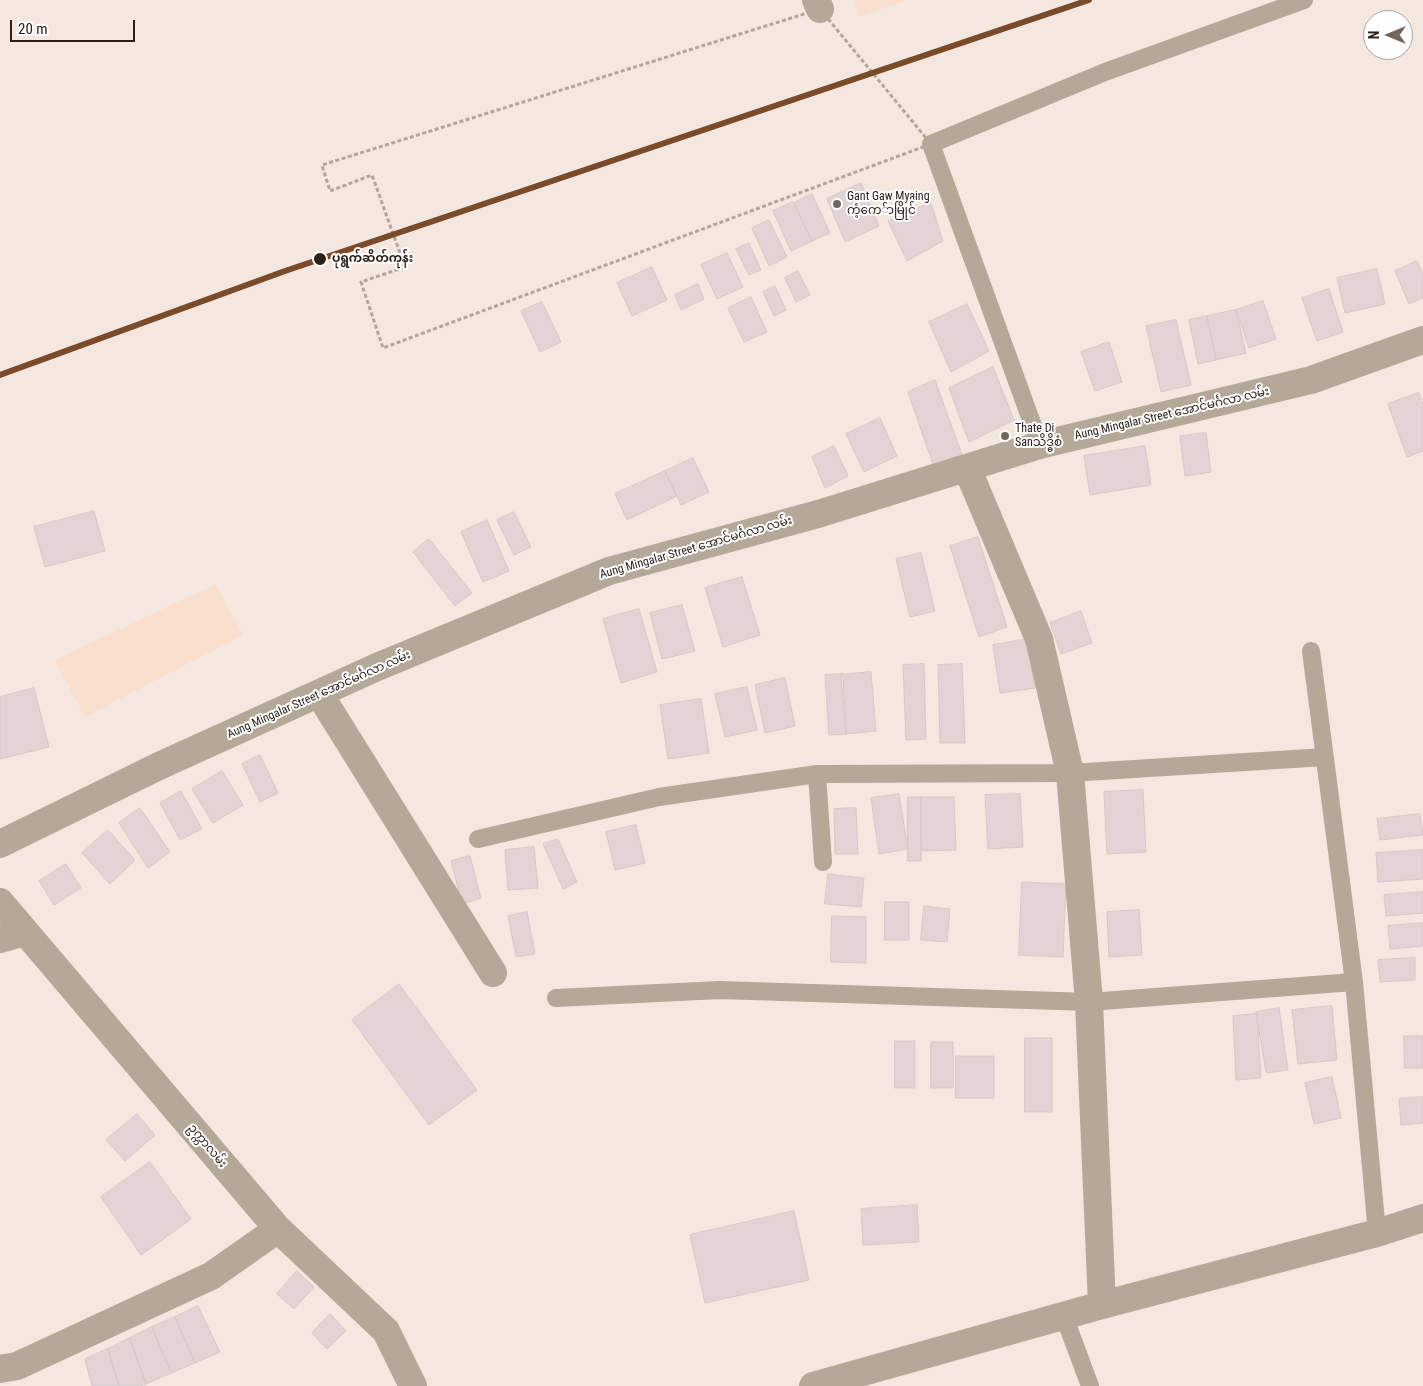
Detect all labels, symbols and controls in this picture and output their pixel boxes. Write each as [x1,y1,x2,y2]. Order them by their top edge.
scale bar [12,10,138,42]
north arrow [1363,10,1413,60]
text: 20 m [18,20,48,38]
text: N [1366,31,1382,39]
place label: Gant Gaw Myaing ကံ့ကေ်ာမြိုင် [847,190,930,218]
marker: Gant Gaw Myaing ကံ့ကေ်ာမြိုင် [831,198,843,210]
marker: ပုရွက်ဆိတ်ကုန်း [312,251,328,267]
place label: ပုရွက်ဆိတ်ကုန်း [332,252,413,266]
street label: Aung Mingalar Street အောင်မင်္ဂလာ လမ်း [1073,385,1271,443]
place label: Thate Di Sanသိဒ္ဓိစံ [1015,422,1062,450]
marker: Thate Di Sanသိဒ္ဓိစံ [999,430,1011,442]
street label: Aung Mingalar Street အောင်မင်္ဂလာ လမ်း [598,514,794,582]
street label: Aung Mingalar Street အောင်မင်္ဂလာ လမ်း [225,648,413,742]
street label: ဥက္ကာလမ်း [185,1121,229,1171]

